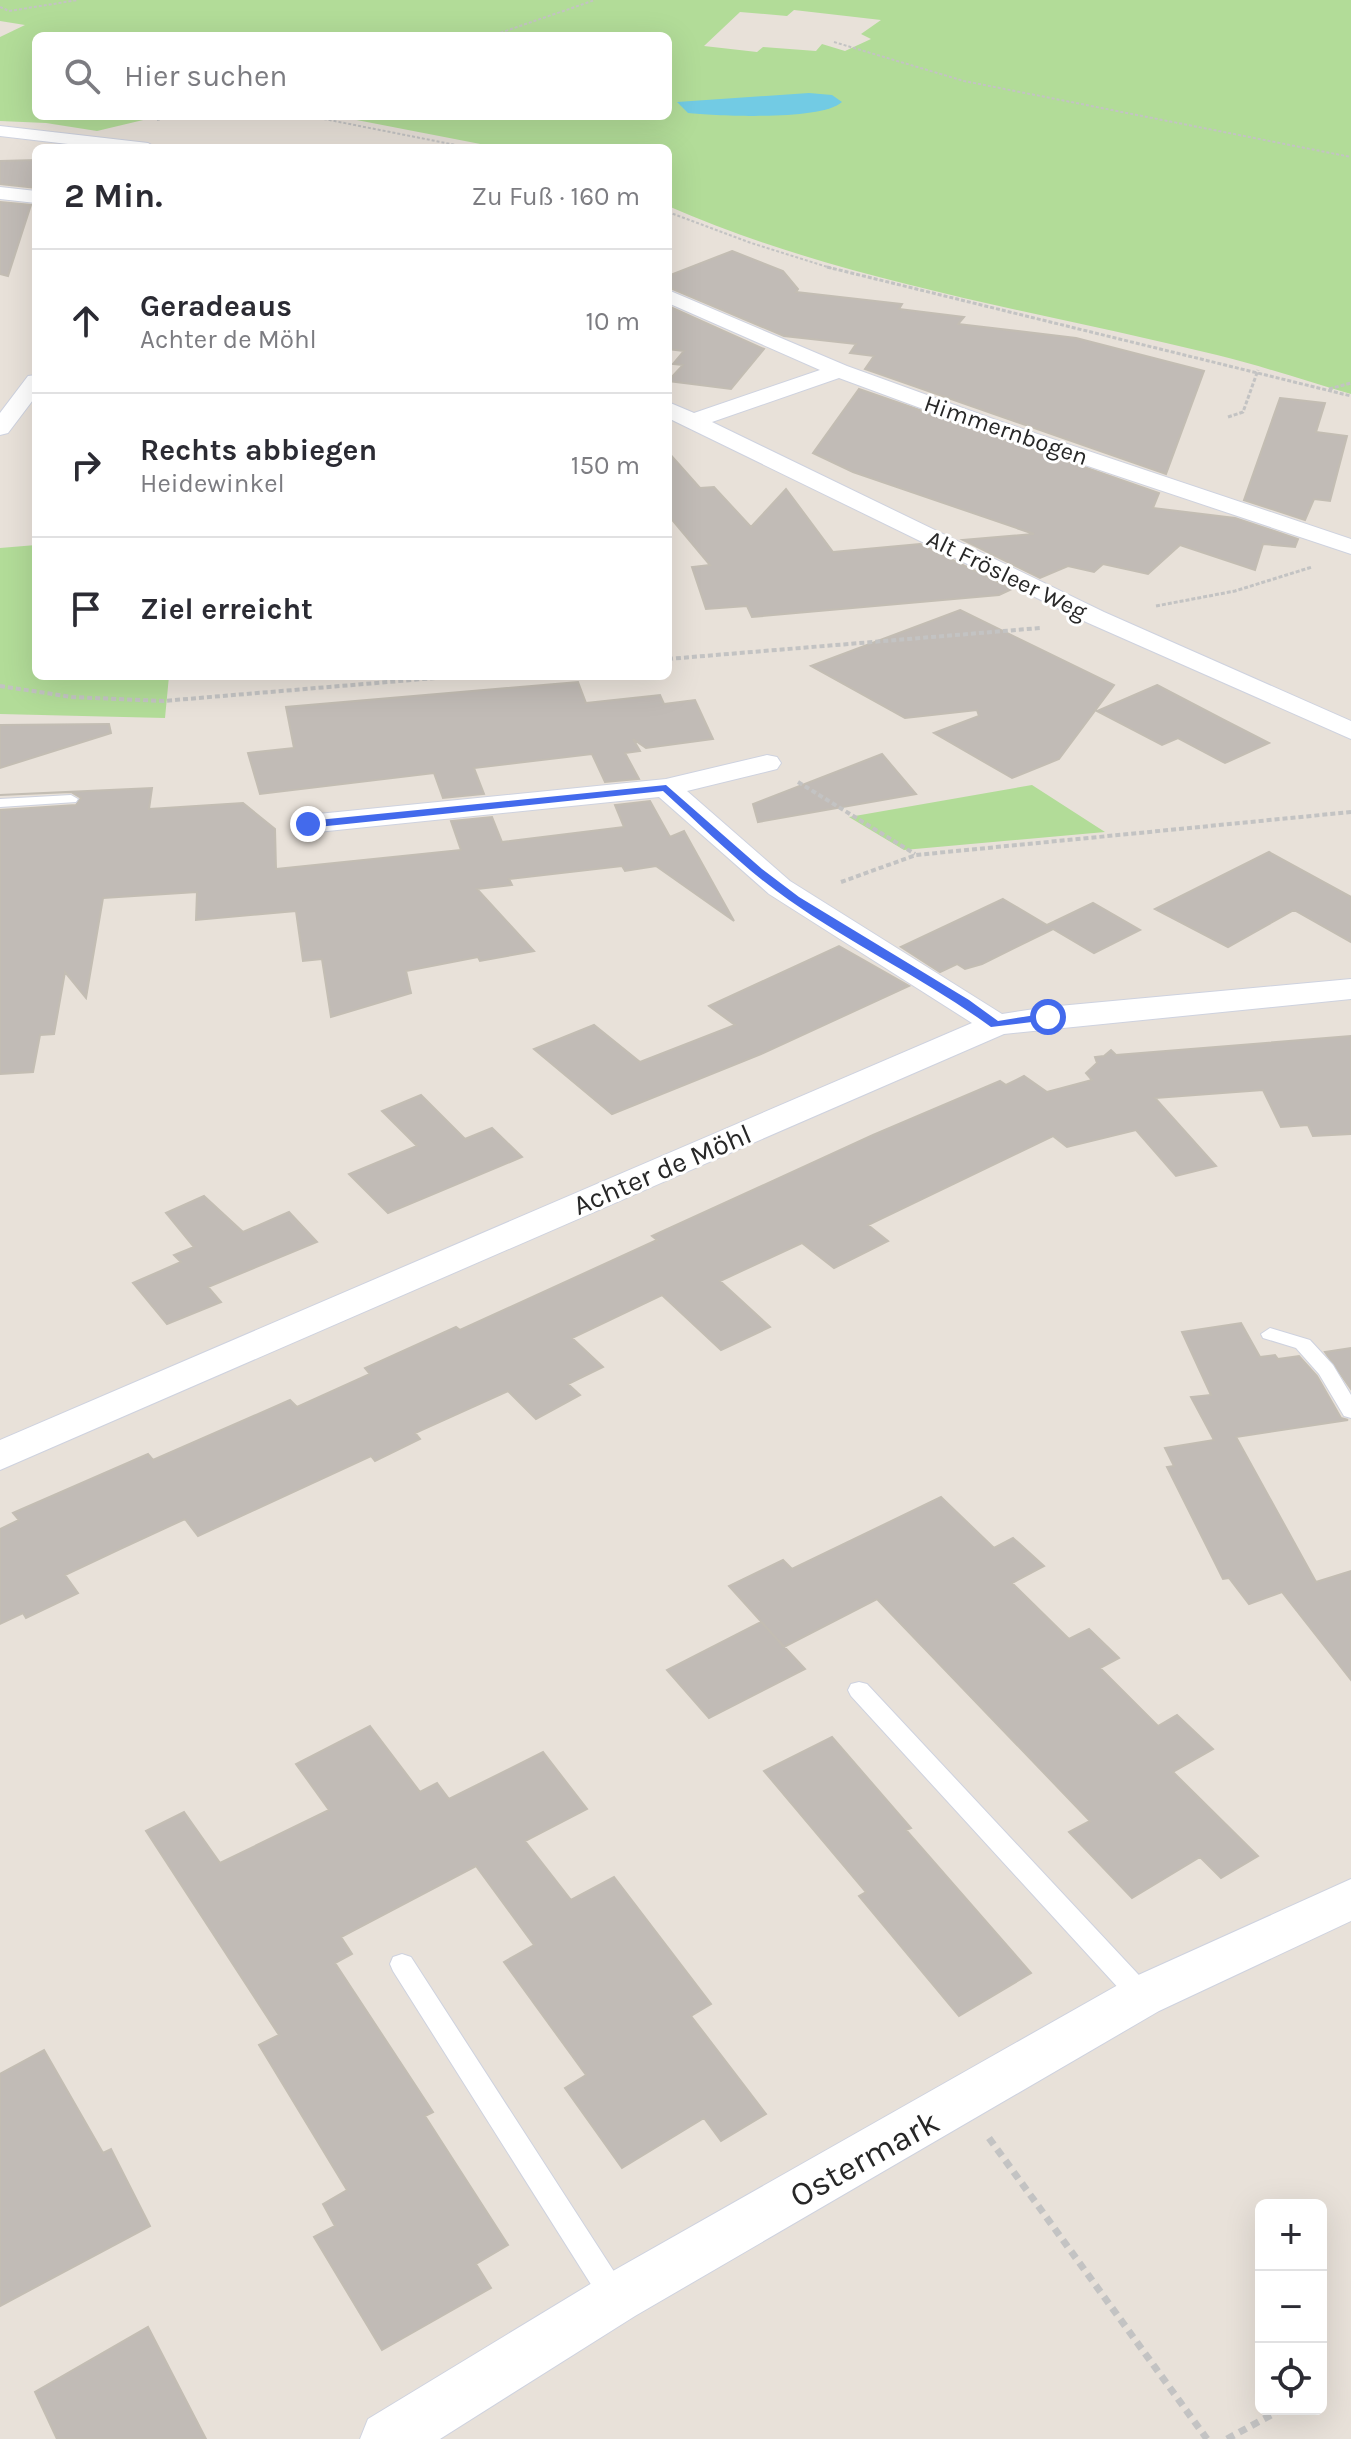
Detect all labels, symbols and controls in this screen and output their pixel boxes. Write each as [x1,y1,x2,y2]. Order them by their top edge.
search box [32,32,672,120]
icon: search [60,54,104,98]
text: Hier suchen [124,58,287,94]
text: 2 Min. [64,176,163,216]
text: Zu Fuß · 160 m [472,181,640,212]
text: Geradeaus [140,288,292,324]
icon: ahead [64,299,108,343]
text: 10 m [585,306,640,337]
text: Achter de Möhl [140,324,317,355]
street label: Himmernbogen [920,389,1092,471]
text: Rechts abbiegen [140,432,377,468]
icon: right [64,443,108,487]
text: 150 m [571,450,640,481]
text: Heidewinkel [140,468,285,499]
street label: Alt Frösleer Weg [922,524,1092,626]
icon: arrive [64,587,108,631]
text: Ziel erreicht [140,591,313,627]
route end [290,806,326,842]
route start [1030,999,1066,1035]
street label: Achter de Möhl [568,1117,756,1222]
street label: Ostermark [783,2102,946,2216]
map controls [1255,2199,1327,2415]
button: + [1255,2199,1327,2271]
button: − [1255,2271,1327,2343]
button: locate [1255,2343,1327,2415]

